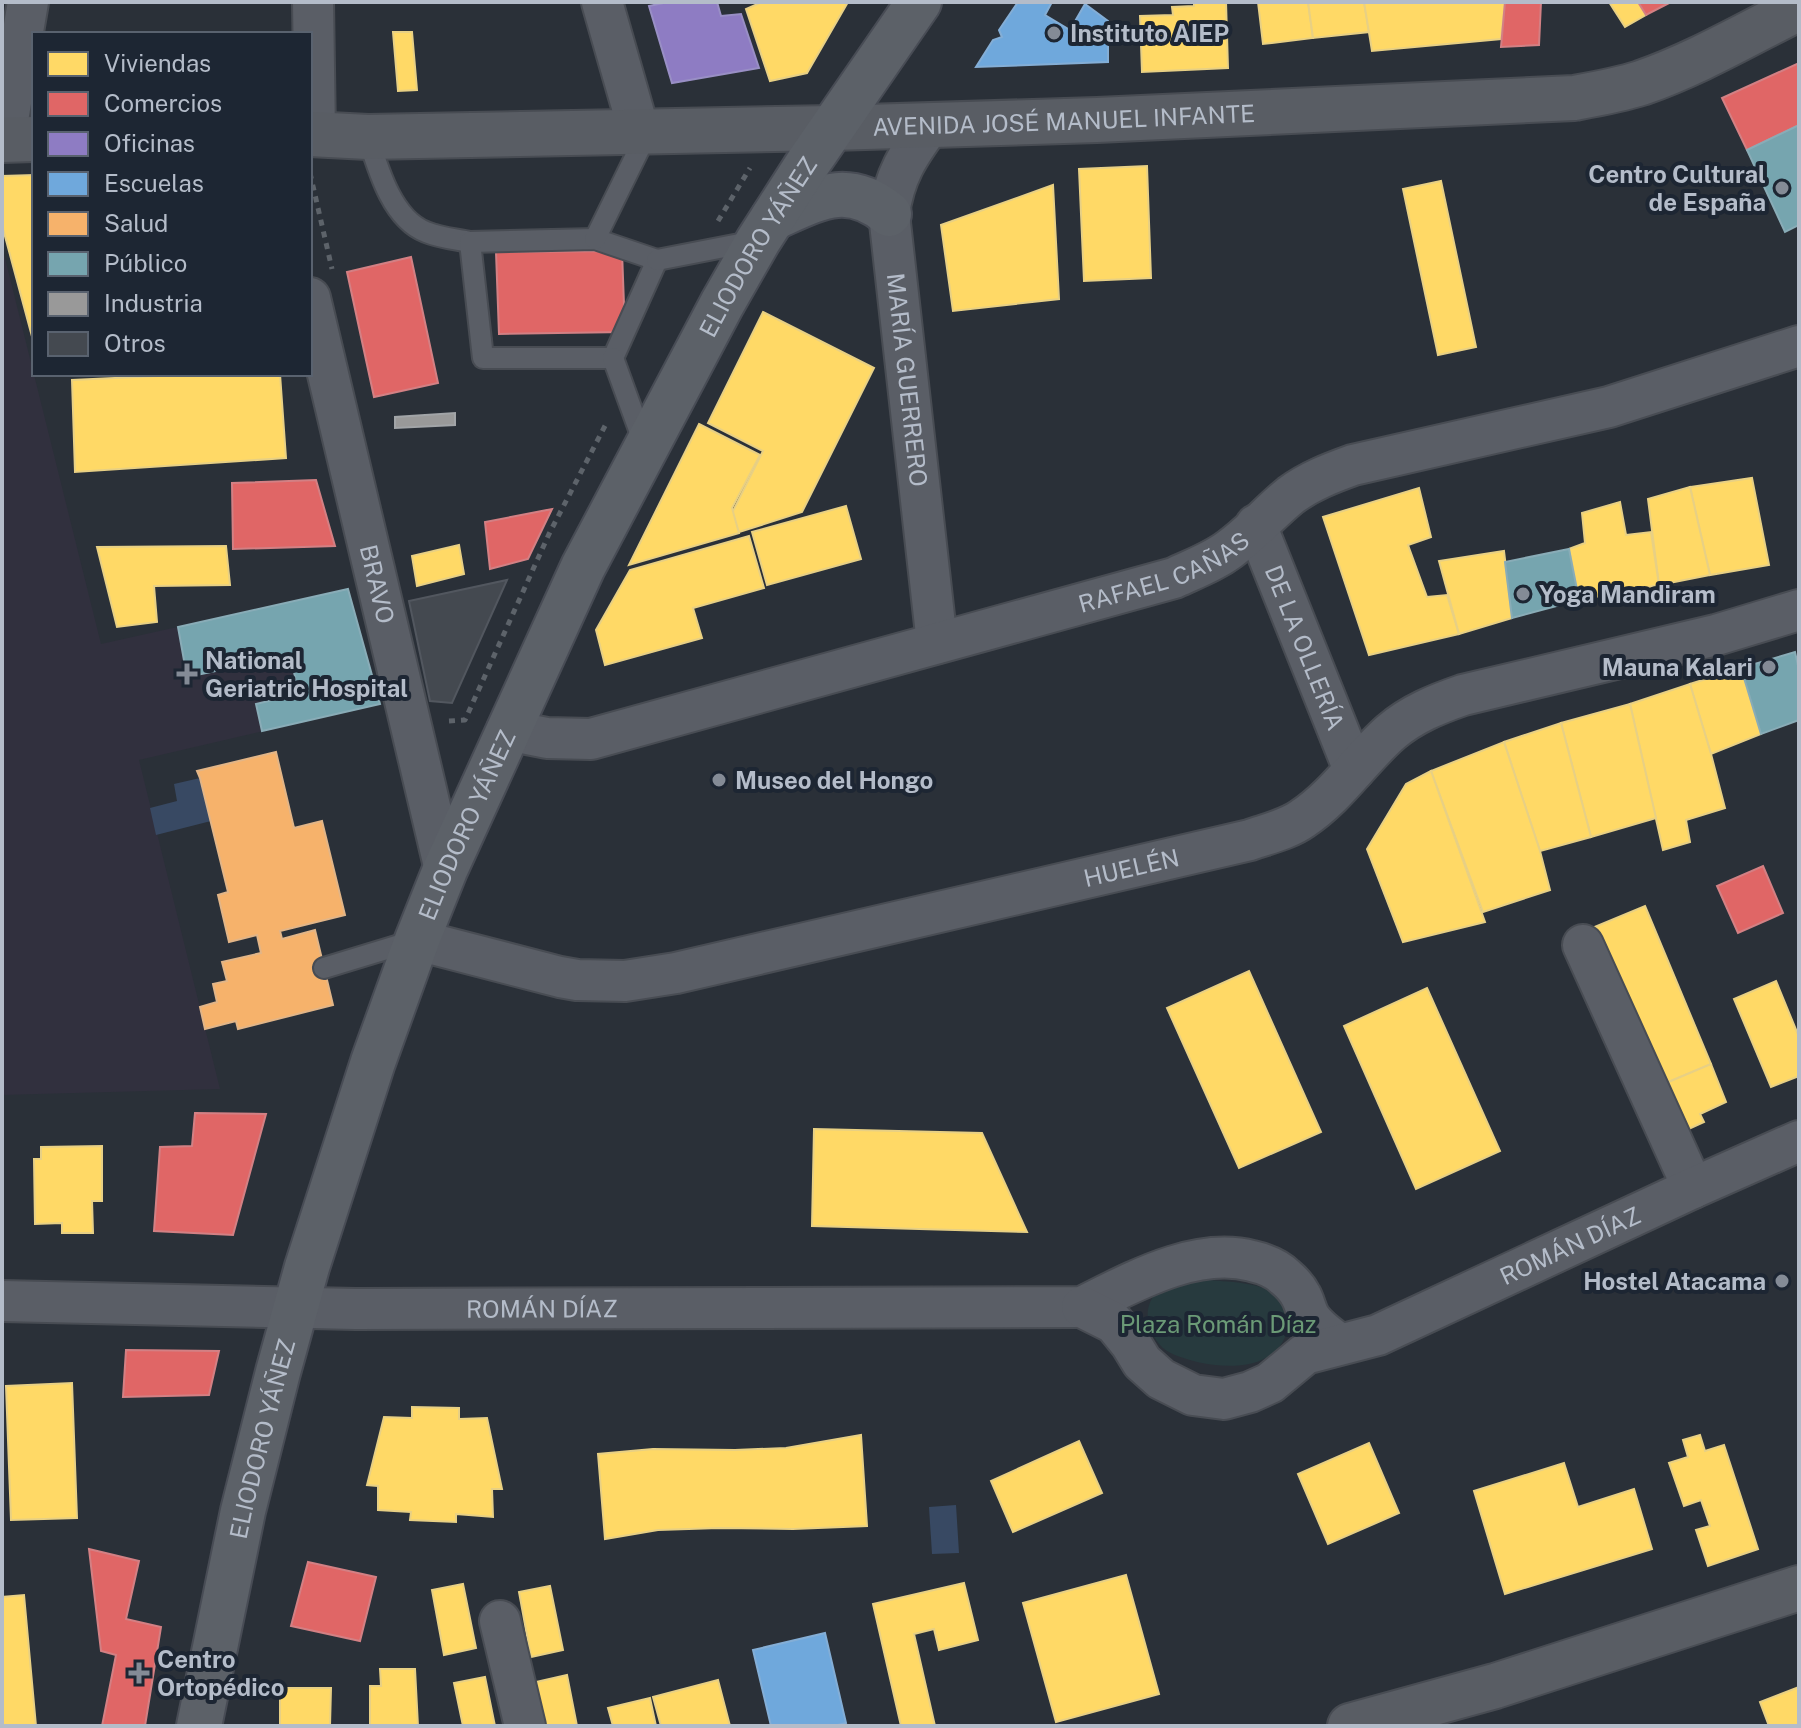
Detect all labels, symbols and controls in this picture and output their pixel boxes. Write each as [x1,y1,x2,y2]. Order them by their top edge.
place label: Instituto AIEP [1070,19,1229,47]
marker: Instituto AIEP [1045,24,1063,42]
legend [32,32,312,376]
text: Viviendas [104,49,211,77]
text: Comercios [104,89,222,117]
street label: AVENIDA JOSÉ MANUEL INFANTE [872,99,1256,141]
text: Oficinas [104,129,195,157]
street label: ELIODORO YÁÑEZ [693,151,822,342]
place label: Centro Cultural de España [1588,160,1766,216]
text: Escuelas [104,169,204,197]
marker: Centro Cultural de España [1773,179,1791,197]
text: Salud [104,209,168,237]
text: Público [104,249,187,277]
street label: MARÍA GUERRERO [882,271,933,488]
text: Industria [104,289,203,317]
text: Otros [104,329,166,357]
street label: RAFAEL CAÑAS [1075,526,1255,618]
street label: BRAVO [355,542,400,626]
street label: DE LA OLLERÍA [1260,561,1351,734]
place label: Yoga Mandiram [1539,580,1716,608]
marker: Yoga Mandiram [1514,585,1532,603]
place label: National Geriatric Hospital [205,646,408,702]
place label: Mauna Kalari [1602,653,1753,681]
marker: Mauna Kalari [1760,658,1778,676]
marker: National Geriatric Hospital [176,663,198,685]
street label: ELIODORO YÁÑEZ [412,725,521,924]
place label: Museo del Hongo [735,766,933,794]
marker: Museo del Hongo [710,771,728,789]
street label: HUELÉN [1081,843,1182,892]
street label: ROMÁN DÍAZ [1495,1201,1645,1290]
place label: Hostel Atacama [1583,1267,1766,1295]
marker: Hostel Atacama [1773,1272,1791,1290]
street label: ROMÁN DÍAZ [466,1294,618,1323]
park label: Plaza Román Díaz [1120,1310,1316,1338]
street label: ELIODORO YÁÑEZ [224,1336,300,1541]
place label: Centro Ortopédico [157,1645,285,1701]
marker: Centro Ortopédico [128,1662,150,1684]

